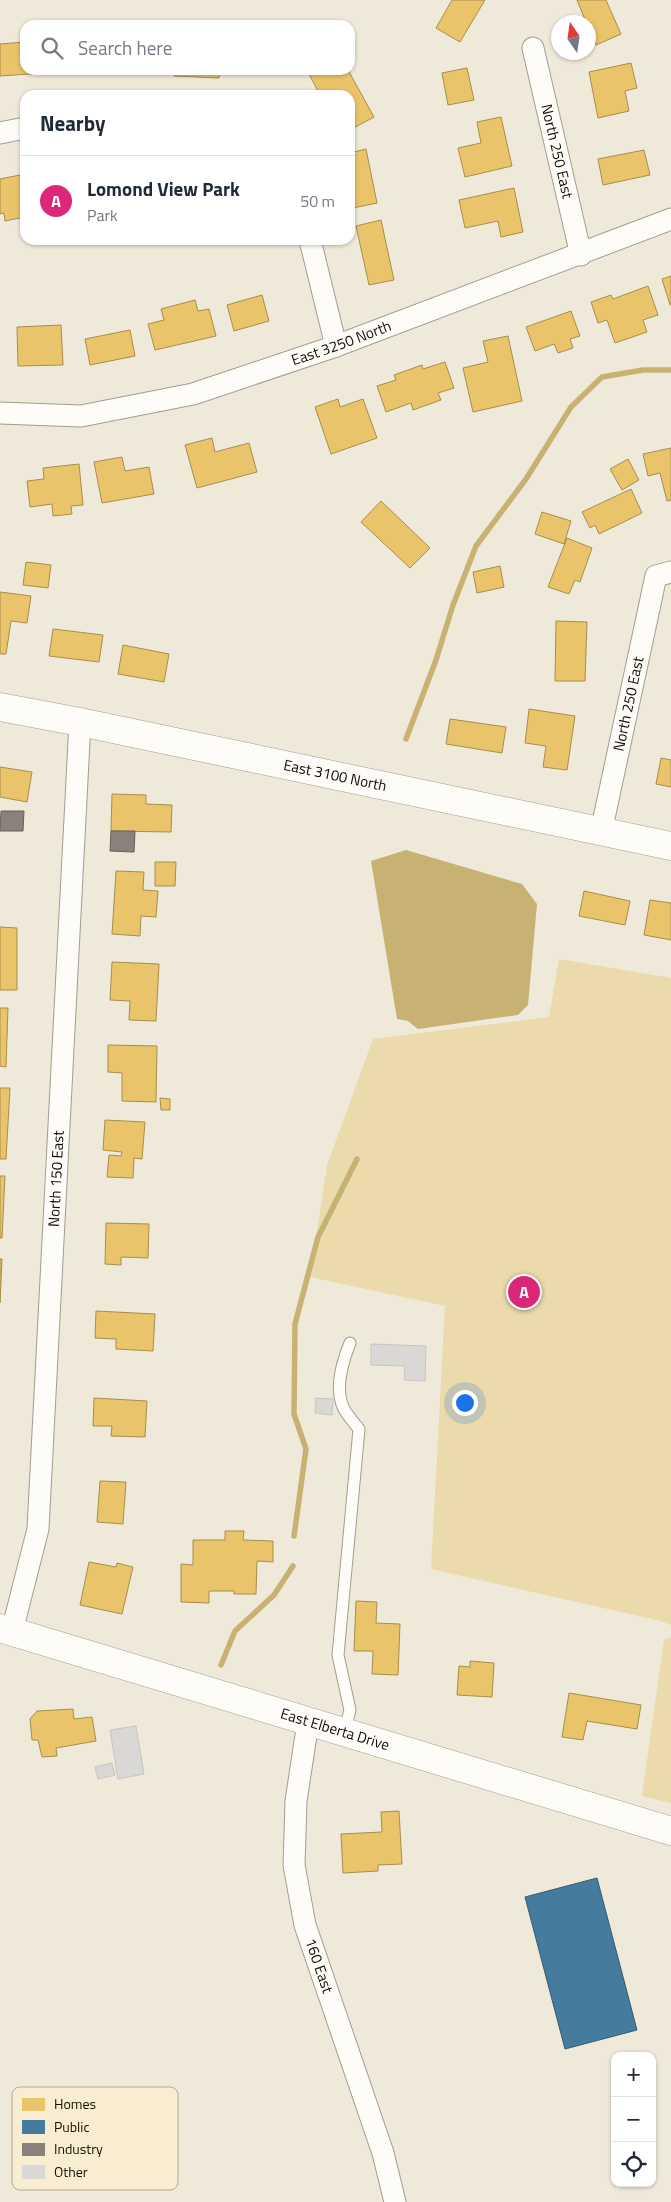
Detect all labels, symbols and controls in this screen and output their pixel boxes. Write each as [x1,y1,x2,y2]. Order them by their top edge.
north arrow [551,15,596,60]
search box [20,20,355,75]
text: Search here [78,33,172,62]
icon: search [38,34,66,62]
street label: North 250 East [535,102,580,201]
text: Nearby [40,107,105,139]
text: Lomond View Park [87,174,240,203]
text: A [51,189,61,213]
text: 50 m [300,189,335,213]
text: Park [87,203,118,227]
street label: East 3250 North [288,314,394,371]
street label: North 250 East [607,654,650,753]
street label: East 3100 North [281,753,389,797]
street label: North 150 East [42,1129,70,1227]
pin: A [508,1273,540,1311]
your location [452,1390,478,1416]
street label: East Elberta Drive [278,1702,392,1756]
street label: 160 East [299,1935,340,1997]
map controls [611,2052,656,2187]
button: + [611,2052,656,2097]
legend [12,2087,178,2190]
text: Homes [54,2093,96,2114]
button: − [611,2097,656,2142]
text: Public [54,2116,90,2137]
text: Industry [54,2138,103,2159]
button: locate [611,2142,656,2187]
text: Other [54,2161,88,2182]

